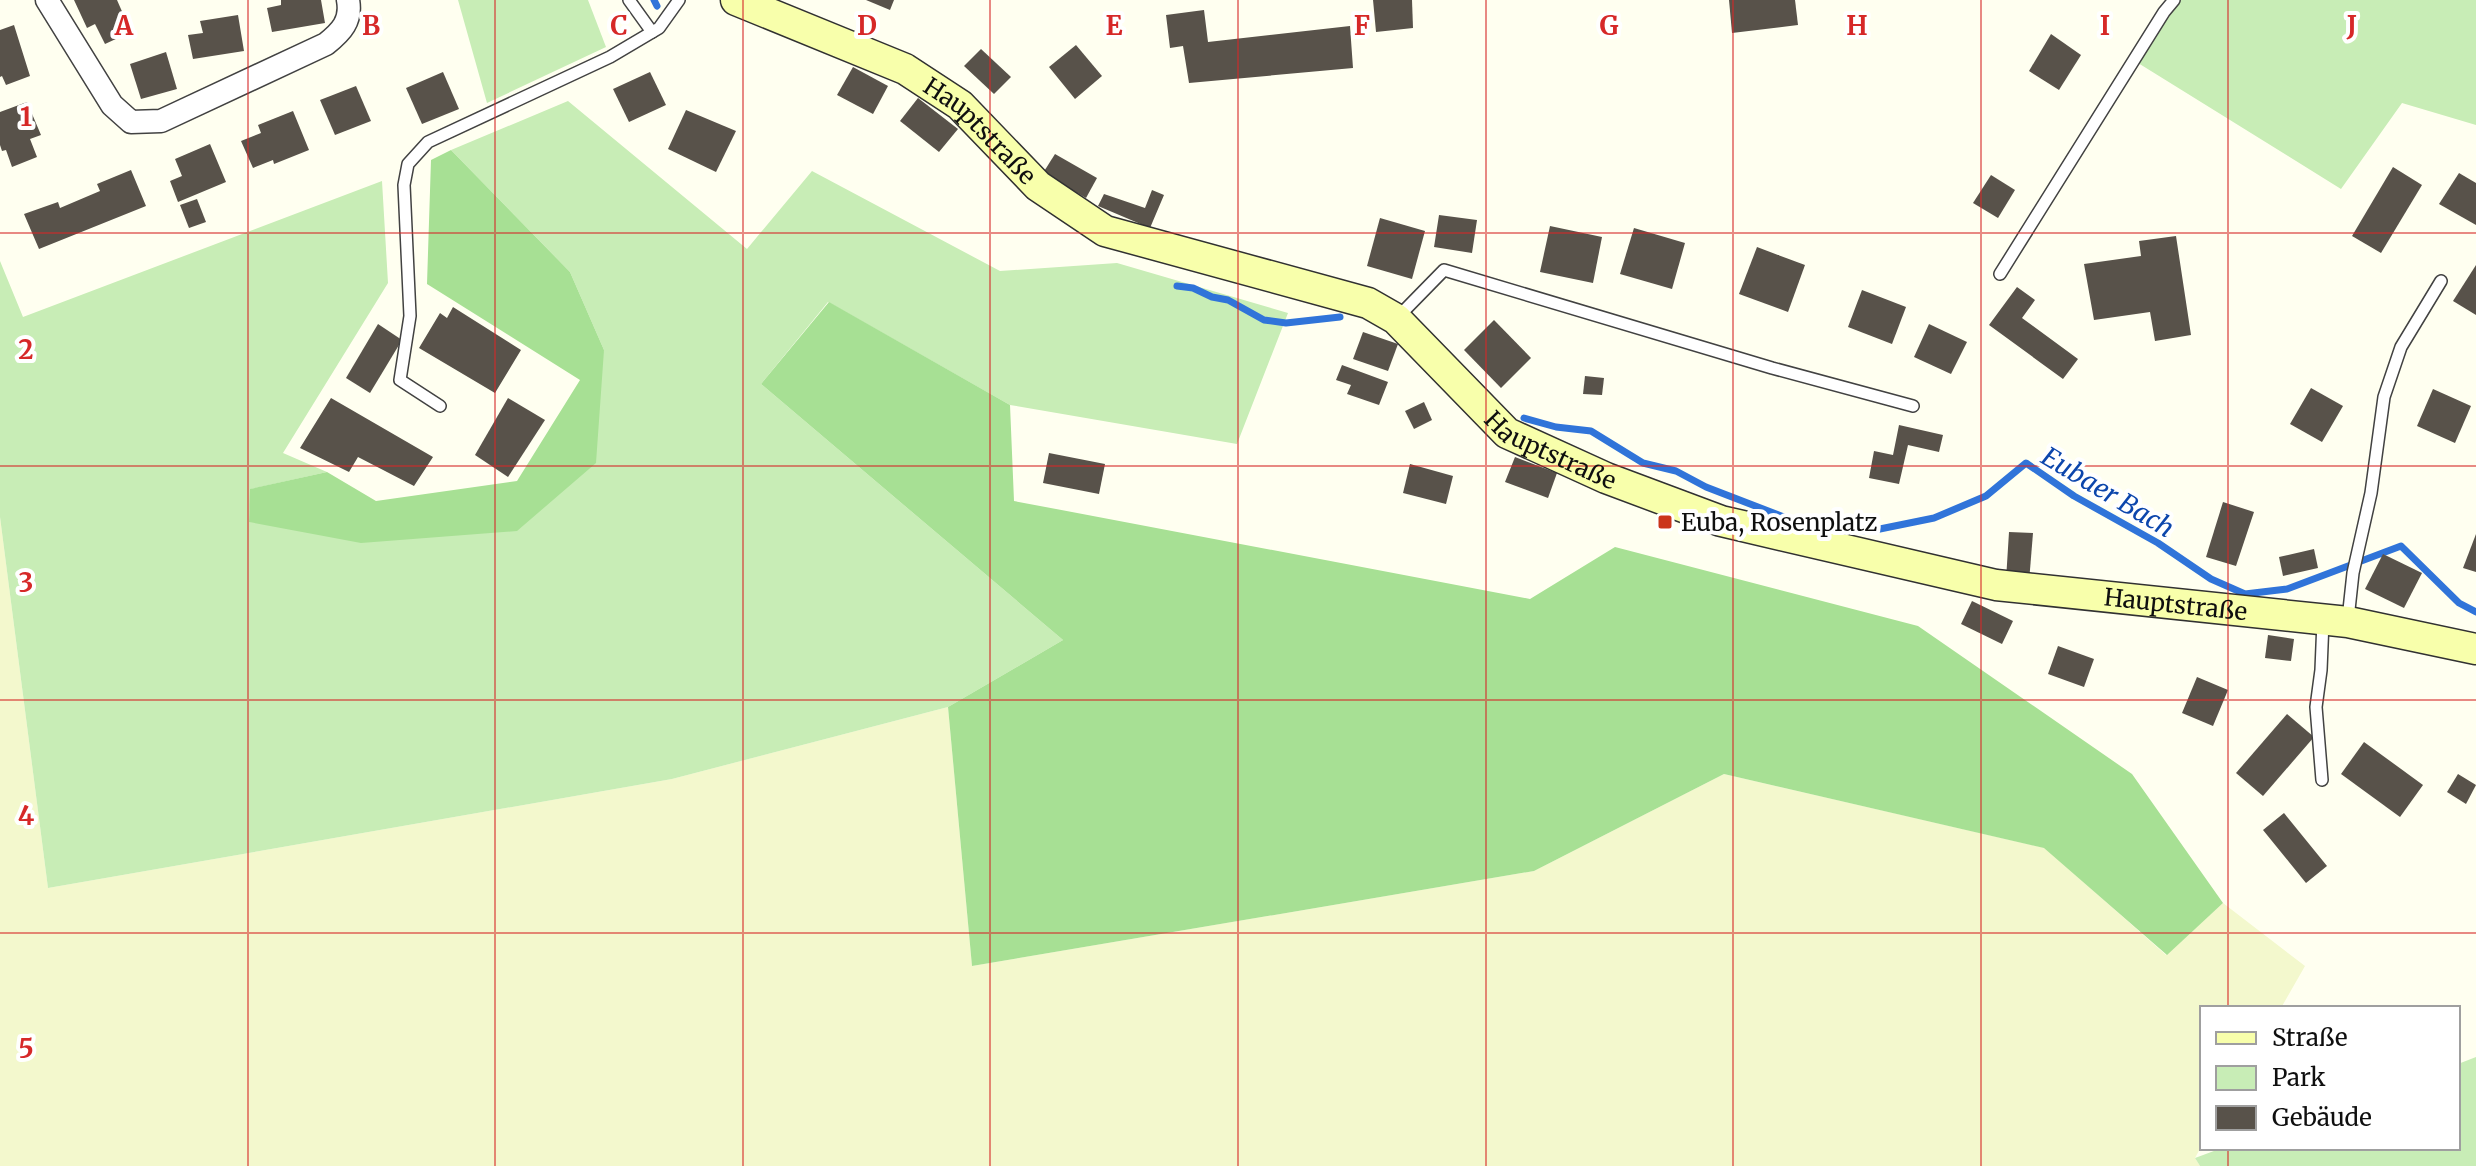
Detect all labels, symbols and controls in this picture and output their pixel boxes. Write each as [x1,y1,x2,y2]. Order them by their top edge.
text: A [114,9,134,42]
text: B [362,9,380,42]
text: C [610,9,628,42]
text: D [857,9,877,42]
text: E [1106,9,1123,42]
text: F [1354,9,1370,42]
text: G [1600,9,1619,42]
text: H [1846,9,1868,42]
text: I [2100,9,2110,42]
text: J [2346,9,2357,42]
street label: Hauptstraße [918,70,1043,190]
text: 1 [20,100,32,133]
text: 2 [18,333,34,366]
street label: Hauptstraße [1478,404,1621,496]
water label: Eubaer Bach [2036,440,2180,544]
place label: Euba, Rosenplatz [1681,507,1877,538]
marker: Euba, Rosenplatz [1656,513,1674,531]
text: 3 [19,566,33,599]
street label: Hauptstraße [2102,581,2249,627]
text: 4 [18,799,35,832]
legend [2200,1006,2460,1150]
text: Straße [2272,1022,2347,1053]
text: 5 [18,1032,34,1065]
text: Park [2272,1062,2326,1093]
text: Gebäude [2272,1102,2372,1133]

